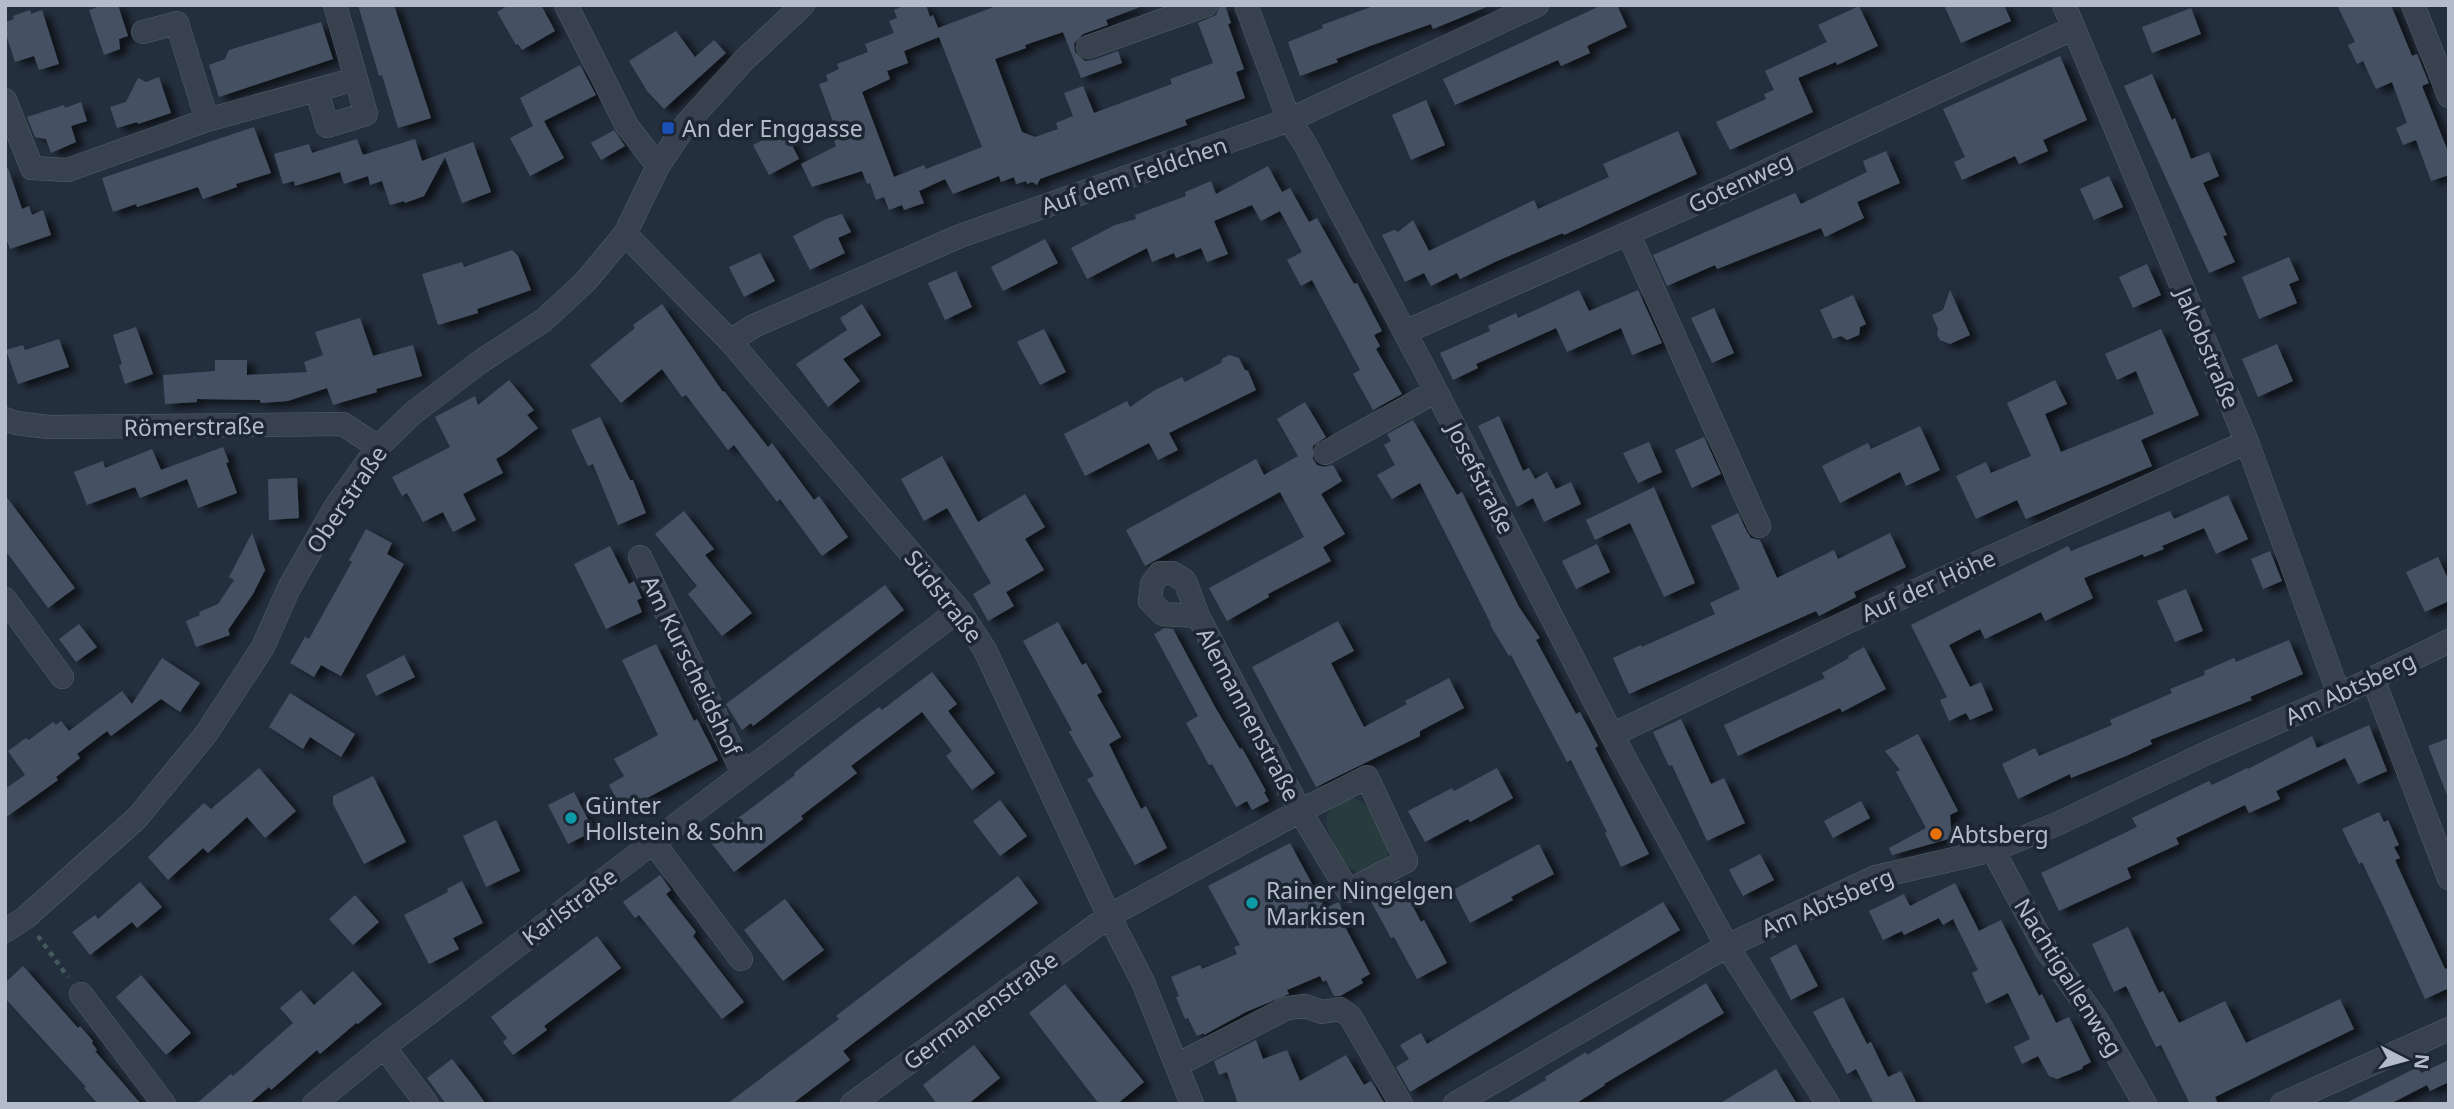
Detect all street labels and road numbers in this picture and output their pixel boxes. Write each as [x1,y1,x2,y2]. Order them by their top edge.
street label: Auf dem Feldchen [1037,128,1231,222]
street label: Gotenweg [1683,144,1797,220]
street label: Jakobstraße [2167,281,2248,413]
street label: Römerstraße [123,409,265,443]
street label: Josefstraße [1438,415,1523,539]
street label: Oberstraße [298,439,394,559]
street label: Auf der Höhe [1856,541,2000,629]
street label: Südstraße [898,543,990,649]
street label: Am Kurscheidshof [635,570,750,761]
street label: Alemannenstraße [1190,622,1308,806]
street label: Am Abtsberg [2279,644,2421,732]
street label: Karlstraße [515,860,623,952]
street label: Am Abtsberg [1756,860,1898,944]
street label: Nachtigallenweg [2007,892,2131,1062]
street label: Germanenstraße [896,943,1064,1077]

